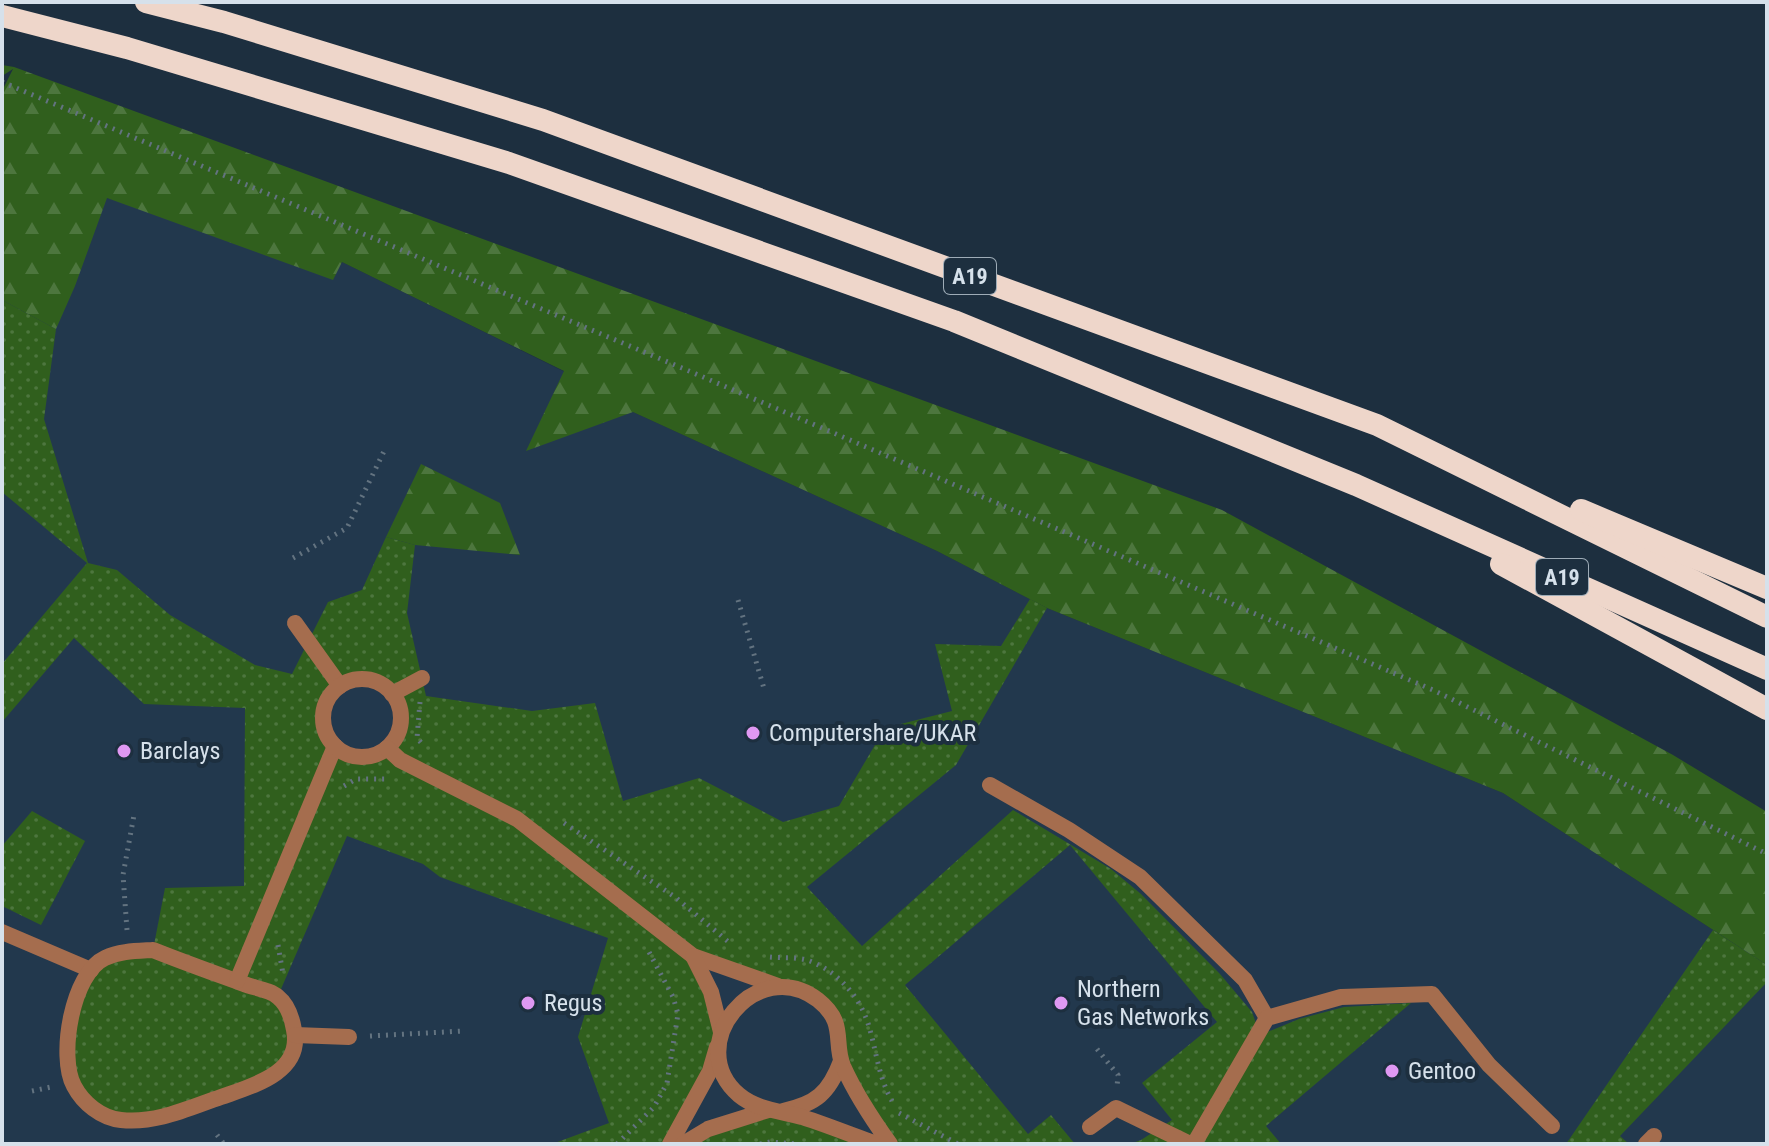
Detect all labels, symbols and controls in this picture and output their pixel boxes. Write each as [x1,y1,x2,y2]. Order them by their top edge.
road number: A19 [944,258,996,294]
road number: A19 [1536,559,1588,595]
place label: Computershare/UKAR [769,719,977,747]
marker: Computershare/UKAR [744,724,762,742]
place label: Barclays [140,737,221,765]
marker: Barclays [115,742,133,760]
place label: Northern Gas Networks [1077,975,1209,1031]
place label: Regus [544,989,602,1017]
marker: Regus [519,994,537,1012]
marker: Northern Gas Networks [1052,994,1070,1012]
place label: Gentoo [1408,1057,1476,1085]
marker: Gentoo [1383,1062,1401,1080]

